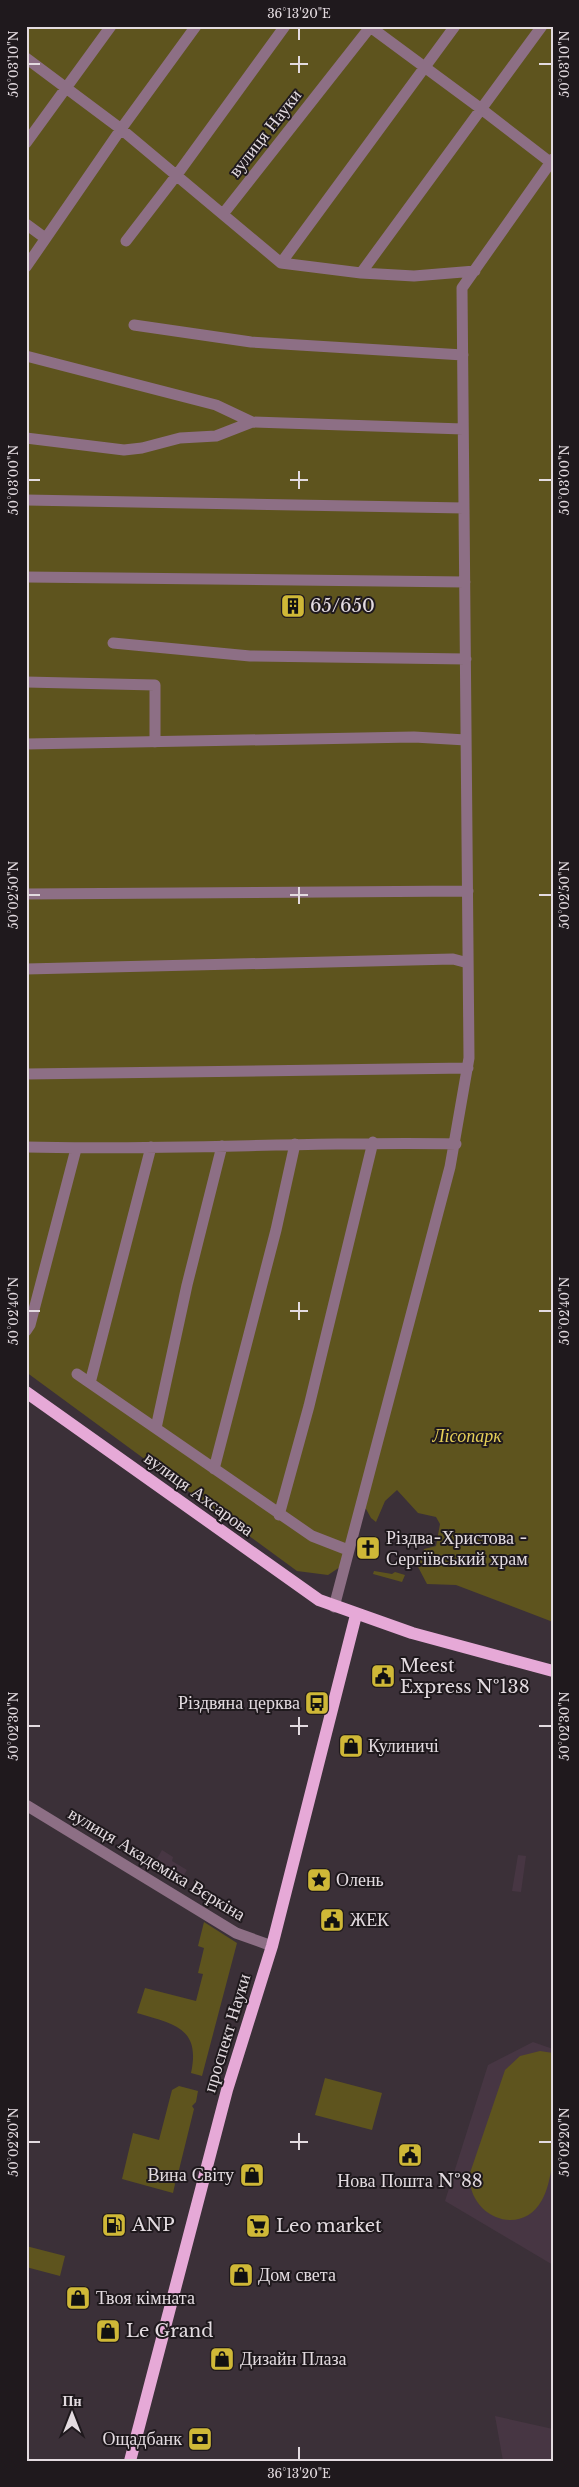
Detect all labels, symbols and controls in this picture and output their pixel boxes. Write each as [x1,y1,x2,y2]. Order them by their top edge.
text: 36°13'20"E [267,6,331,21]
text: 50°03'10"N [6,30,21,98]
text: 50°03'10"N [557,30,572,98]
street label: вулиця Науки [224,84,306,181]
text: 50°03'00"N [6,445,21,515]
text: 50°03'00"N [557,445,572,515]
building icon: 65/650 [280,593,306,619]
place label: 65/650 [310,595,375,617]
text: 50°02'50"N [6,861,21,929]
text: 50°02'50"N [557,861,572,929]
text: 50°02'40"N [6,1277,21,1345]
text: 50°02'40"N [557,1277,572,1345]
park label: Лісопарк [431,1425,502,1447]
street label: вулиця Ахсарова [140,1447,258,1541]
place label: Різдва-Христова - Сергіївський храм [386,1527,528,1570]
church icon: Різдва-Христова - Сергіївський храм [355,1535,381,1561]
place label: Meest Express №138 [400,1655,530,1698]
public building icon: Meest Express №138 [370,1663,396,1689]
bus stop icon: Різдвяна церква [304,1690,330,1716]
text: 50°02'30"N [6,1691,21,1761]
text: 50°02'30"N [557,1691,572,1761]
place label: Різдвяна церква [178,1692,300,1714]
shop icon: Кулиничі [338,1733,364,1759]
place label: Кулиничі [368,1735,439,1757]
street label: вулиця Академіка Вєркіна [65,1802,249,1926]
place icon: Олень [306,1867,332,1893]
place label: Олень [336,1869,384,1891]
public building icon: ЖЕК [319,1907,345,1933]
place label: ЖЕК [350,1909,390,1931]
street label: проспект Науки [199,1971,256,2095]
text: 50°02'20"N [6,2107,21,2177]
text: 50°02'20"N [557,2107,572,2177]
public building icon: Нова Пошта №88 [397,2142,423,2168]
shop icon: Вина Світу [239,2162,265,2188]
place label: Вина Світу [147,2164,234,2186]
place label: Нова Пошта №88 [337,2170,483,2192]
fuel station icon: ANP [101,2212,127,2238]
supermarket icon: Leo market [245,2213,271,2239]
place label: ANP [131,2214,175,2236]
place label: Leo market [276,2215,382,2237]
shop icon: Дом света [228,2262,254,2288]
place label: Дом света [258,2264,336,2286]
shop icon: Твоя кімната [65,2285,91,2311]
place label: Твоя кімната [96,2287,195,2309]
shop icon: Le Grand [95,2318,121,2344]
place label: Le Grand [126,2320,213,2342]
shop icon: Дизайн Плаза [209,2346,235,2372]
place label: Дизайн Плаза [240,2348,347,2370]
north arrow [48,2390,98,2440]
text: Пн [63,2392,81,2410]
bank icon: Ощадбанк [187,2426,213,2452]
place label: Ощадбанк [102,2428,182,2450]
text: 36°13'20"E [267,2466,331,2481]

